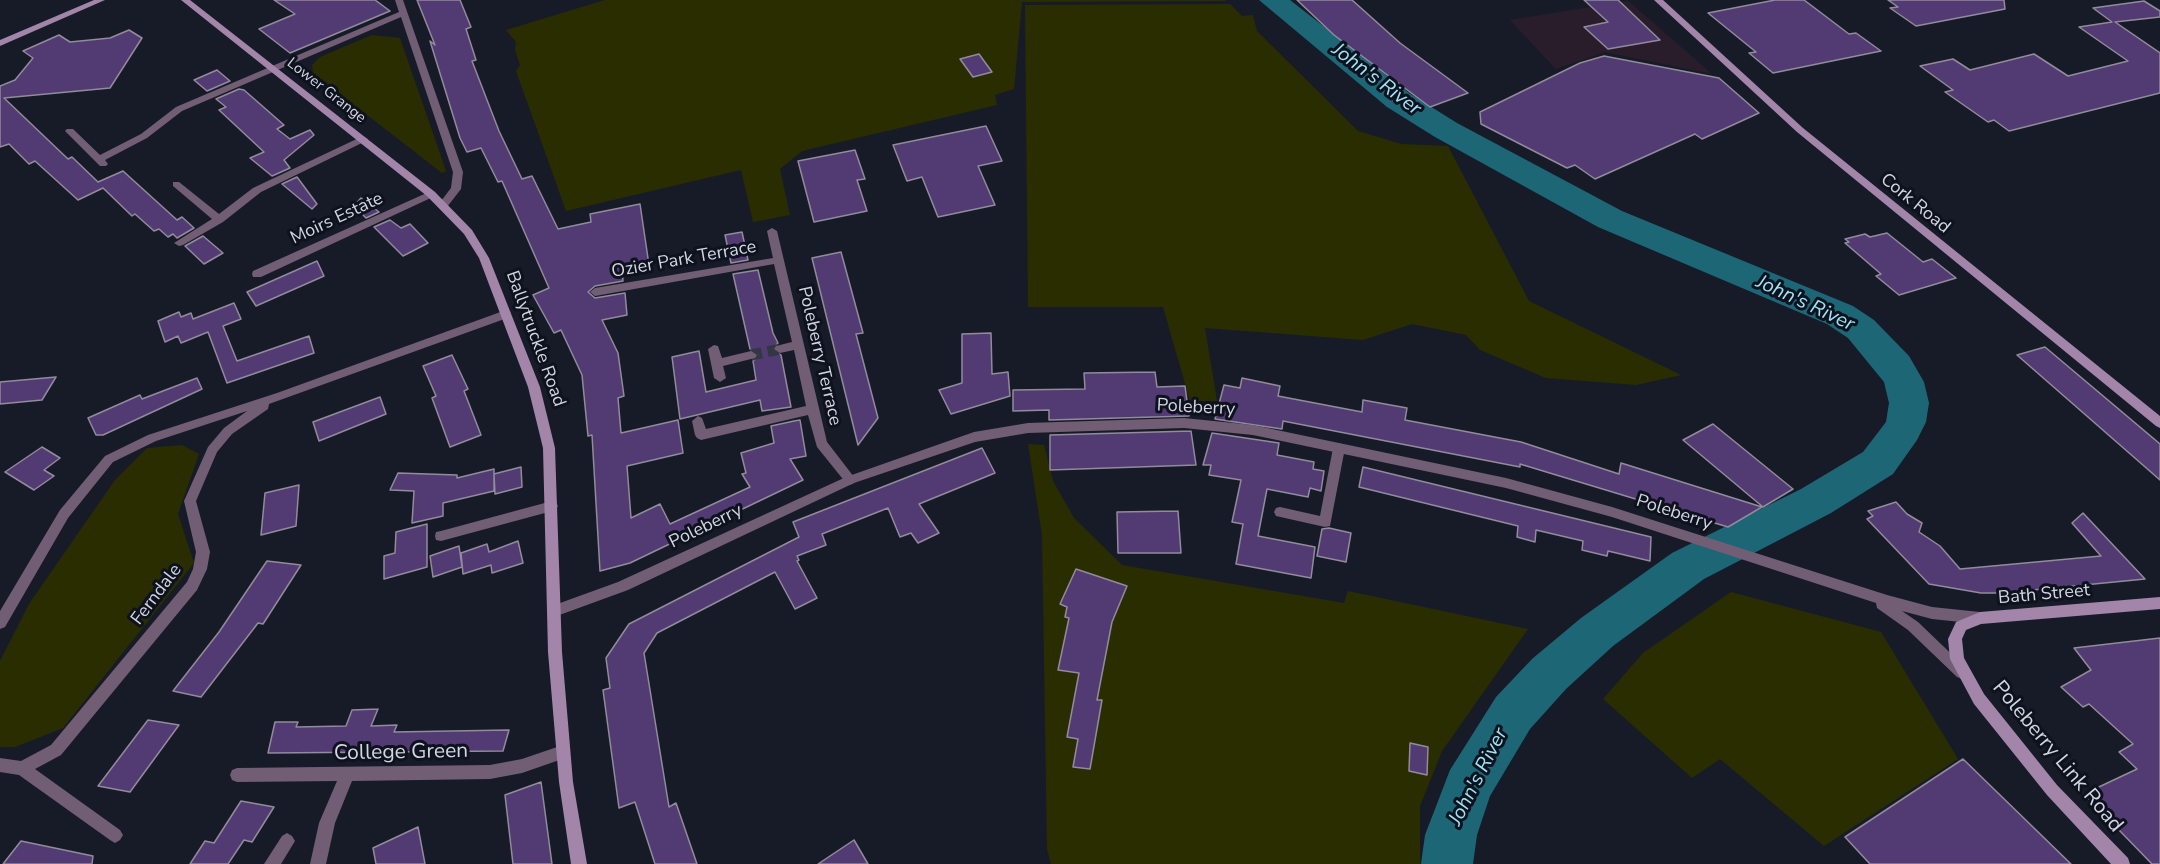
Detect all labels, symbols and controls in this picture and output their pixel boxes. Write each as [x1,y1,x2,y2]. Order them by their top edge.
water label: John's River [1327,39,1425,121]
street label: Lower Grange [283,55,369,127]
street label: Cork Road [1876,169,1954,239]
street label: Moirs Estate [287,188,387,250]
street label: Ozier Park Terrace [610,237,758,283]
street label: Ballytruckle Road [500,268,570,410]
water label: John's River [1752,271,1858,337]
street label: Poleberry Terrace [792,284,846,428]
street label: Poleberry [1156,395,1236,421]
street label: Poleberry [1633,491,1715,535]
street label: Poleberry [666,500,746,554]
street label: Ferndale [127,560,187,630]
street label: Bath Street [1997,580,2091,610]
street label: Poleberry Link Road [1986,676,2128,838]
water label: John's River [1444,725,1514,829]
street label: College Green [334,739,468,767]

